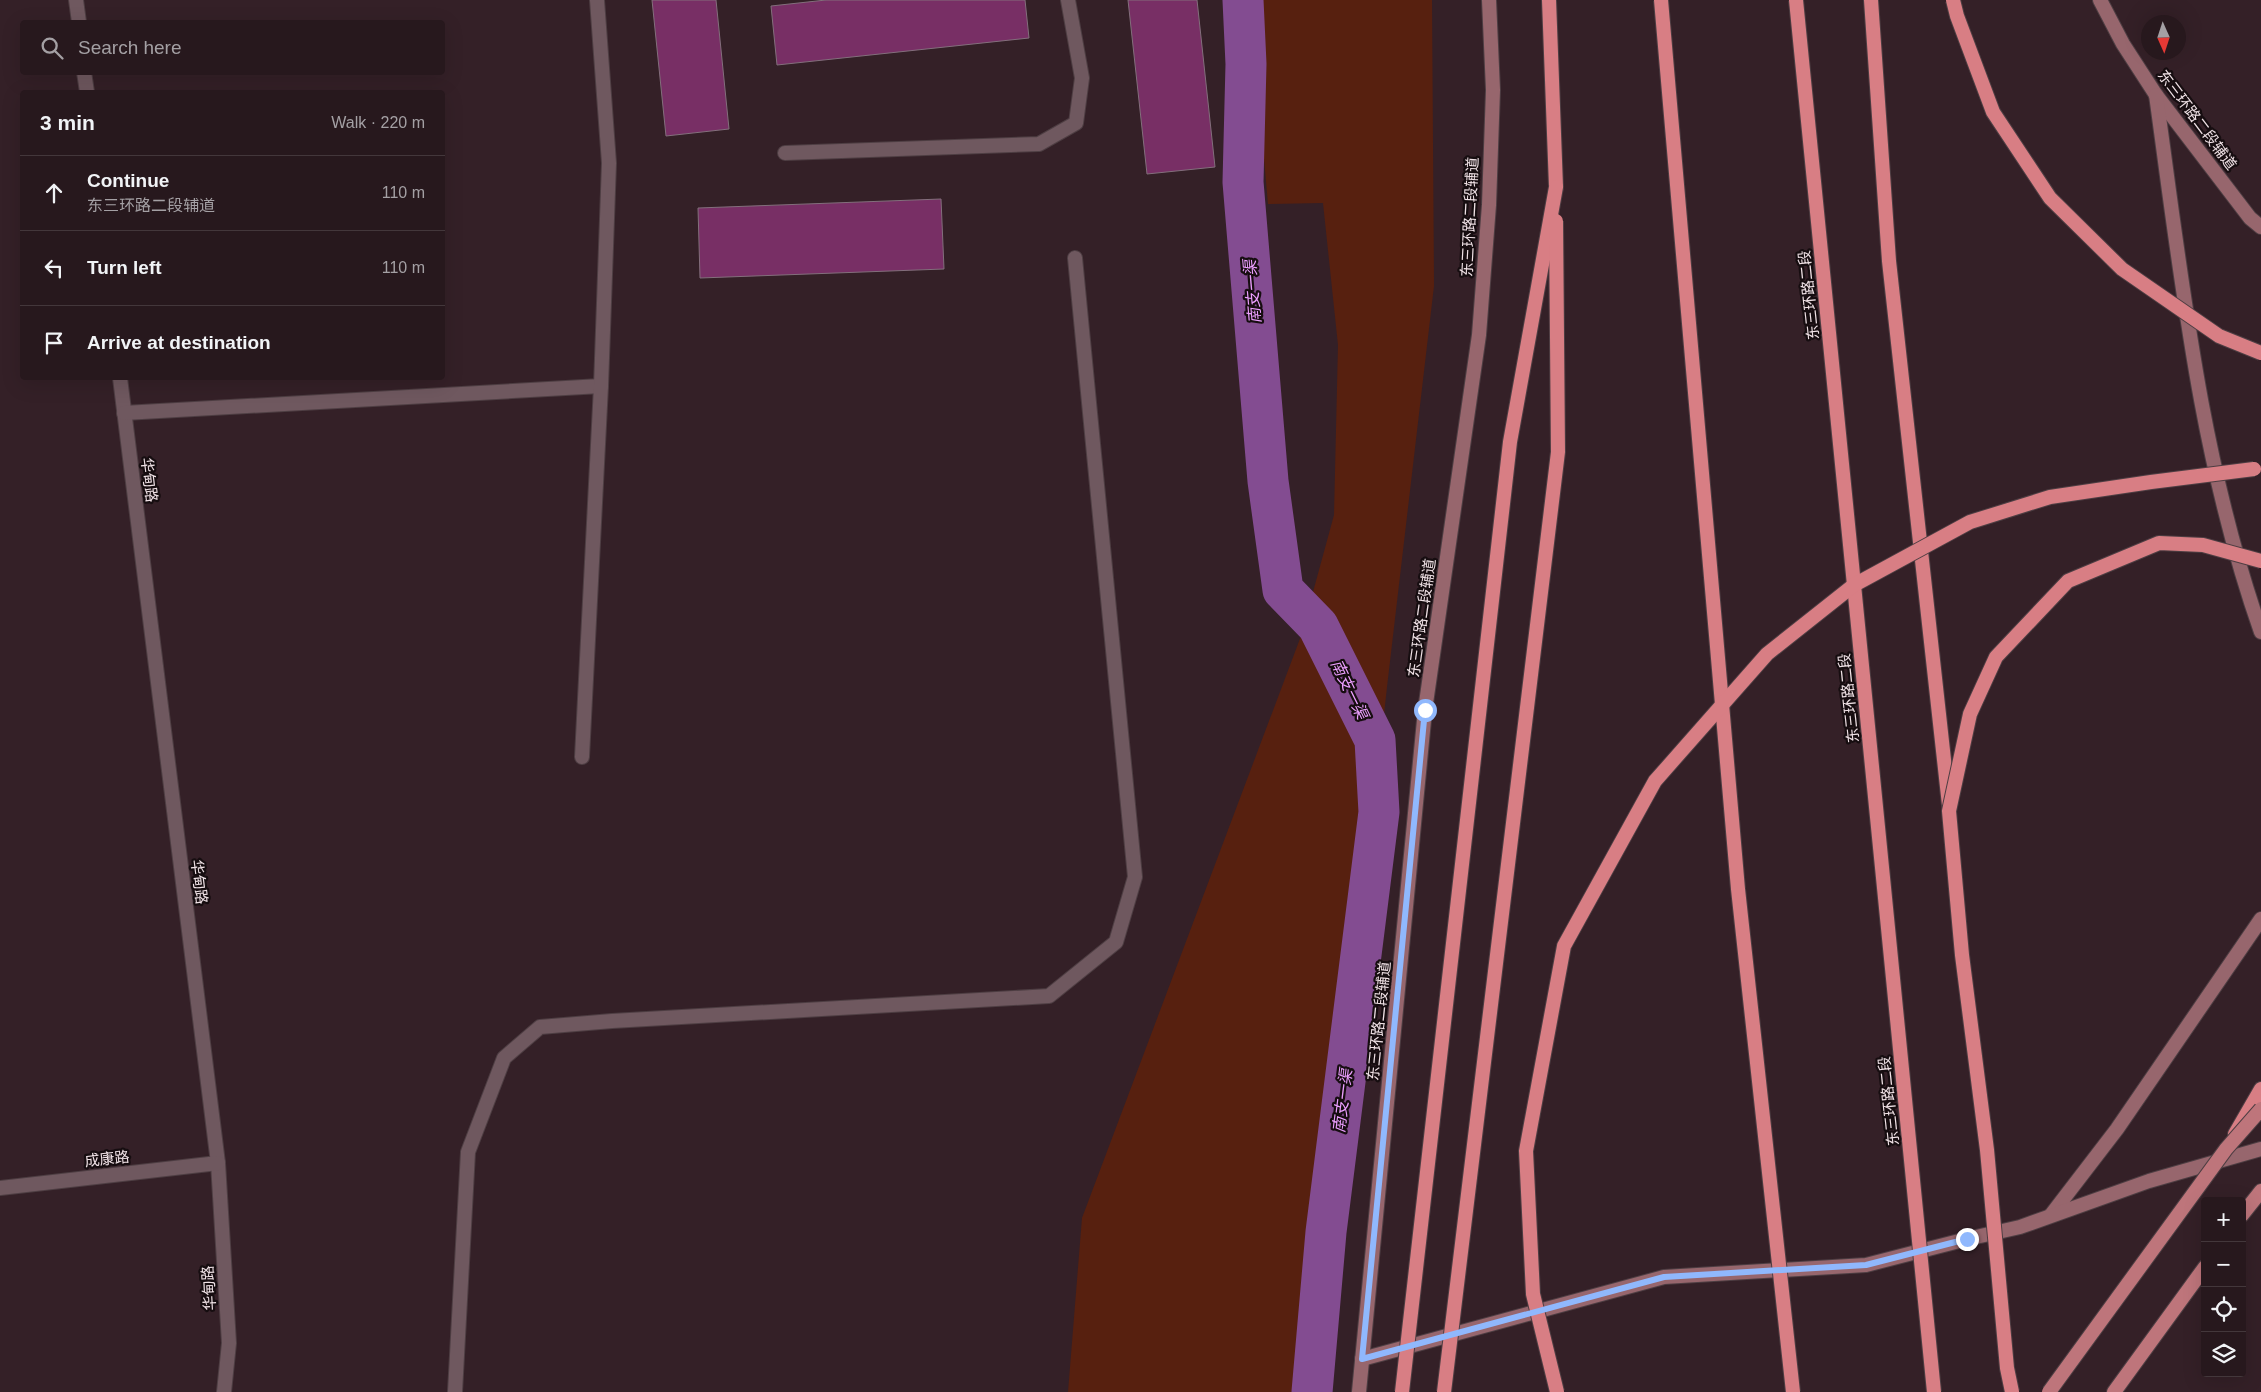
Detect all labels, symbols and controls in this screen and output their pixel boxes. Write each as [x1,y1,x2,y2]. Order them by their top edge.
north arrow [2141,15,2186,60]
search box [20,20,445,75]
icon: search [38,34,66,62]
text: Search here [78,37,182,58]
street label: 东三环路二段辅道 [2154,67,2240,173]
text: 3 min [40,111,95,134]
text: Walk · 220 m [331,114,425,131]
street label: 东三环路二段辅道 [1458,157,1481,277]
text: Continue [87,170,169,191]
icon: ahead [40,179,68,207]
text: 110 m [382,184,425,201]
text: 东三环路二段辅道 [87,197,215,214]
street label: 东三环路二段 [1795,249,1822,341]
icon: left [40,254,68,282]
text: Turn left [87,257,162,278]
water label: 南支一渠 [1241,257,1264,325]
text: 110 m [382,259,425,276]
icon: arrive [40,329,68,357]
text: Arrive at destination [87,332,271,353]
street label: 华甸路 [138,457,161,503]
street label: 东三环路二段辅道 [1405,557,1438,679]
street label: 东三环路二段 [1835,652,1862,744]
water label: 南支一渠 [1328,657,1372,723]
route start [1414,699,1437,722]
street label: 华甸路 [188,859,211,905]
street label: 东三环路二段辅道 [1364,960,1393,1082]
street label: 东三环路二段 [1875,1055,1902,1147]
water label: 南支一渠 [1330,1066,1355,1134]
street label: 成康路 [84,1148,130,1169]
map controls [2201,1197,2246,1377]
button: + [2201,1197,2246,1242]
route end [1956,1228,1979,1251]
button: − [2201,1242,2246,1287]
street label: 华甸路 [199,1265,218,1311]
button: locate [2201,1287,2246,1332]
button: layers [2201,1332,2246,1377]

